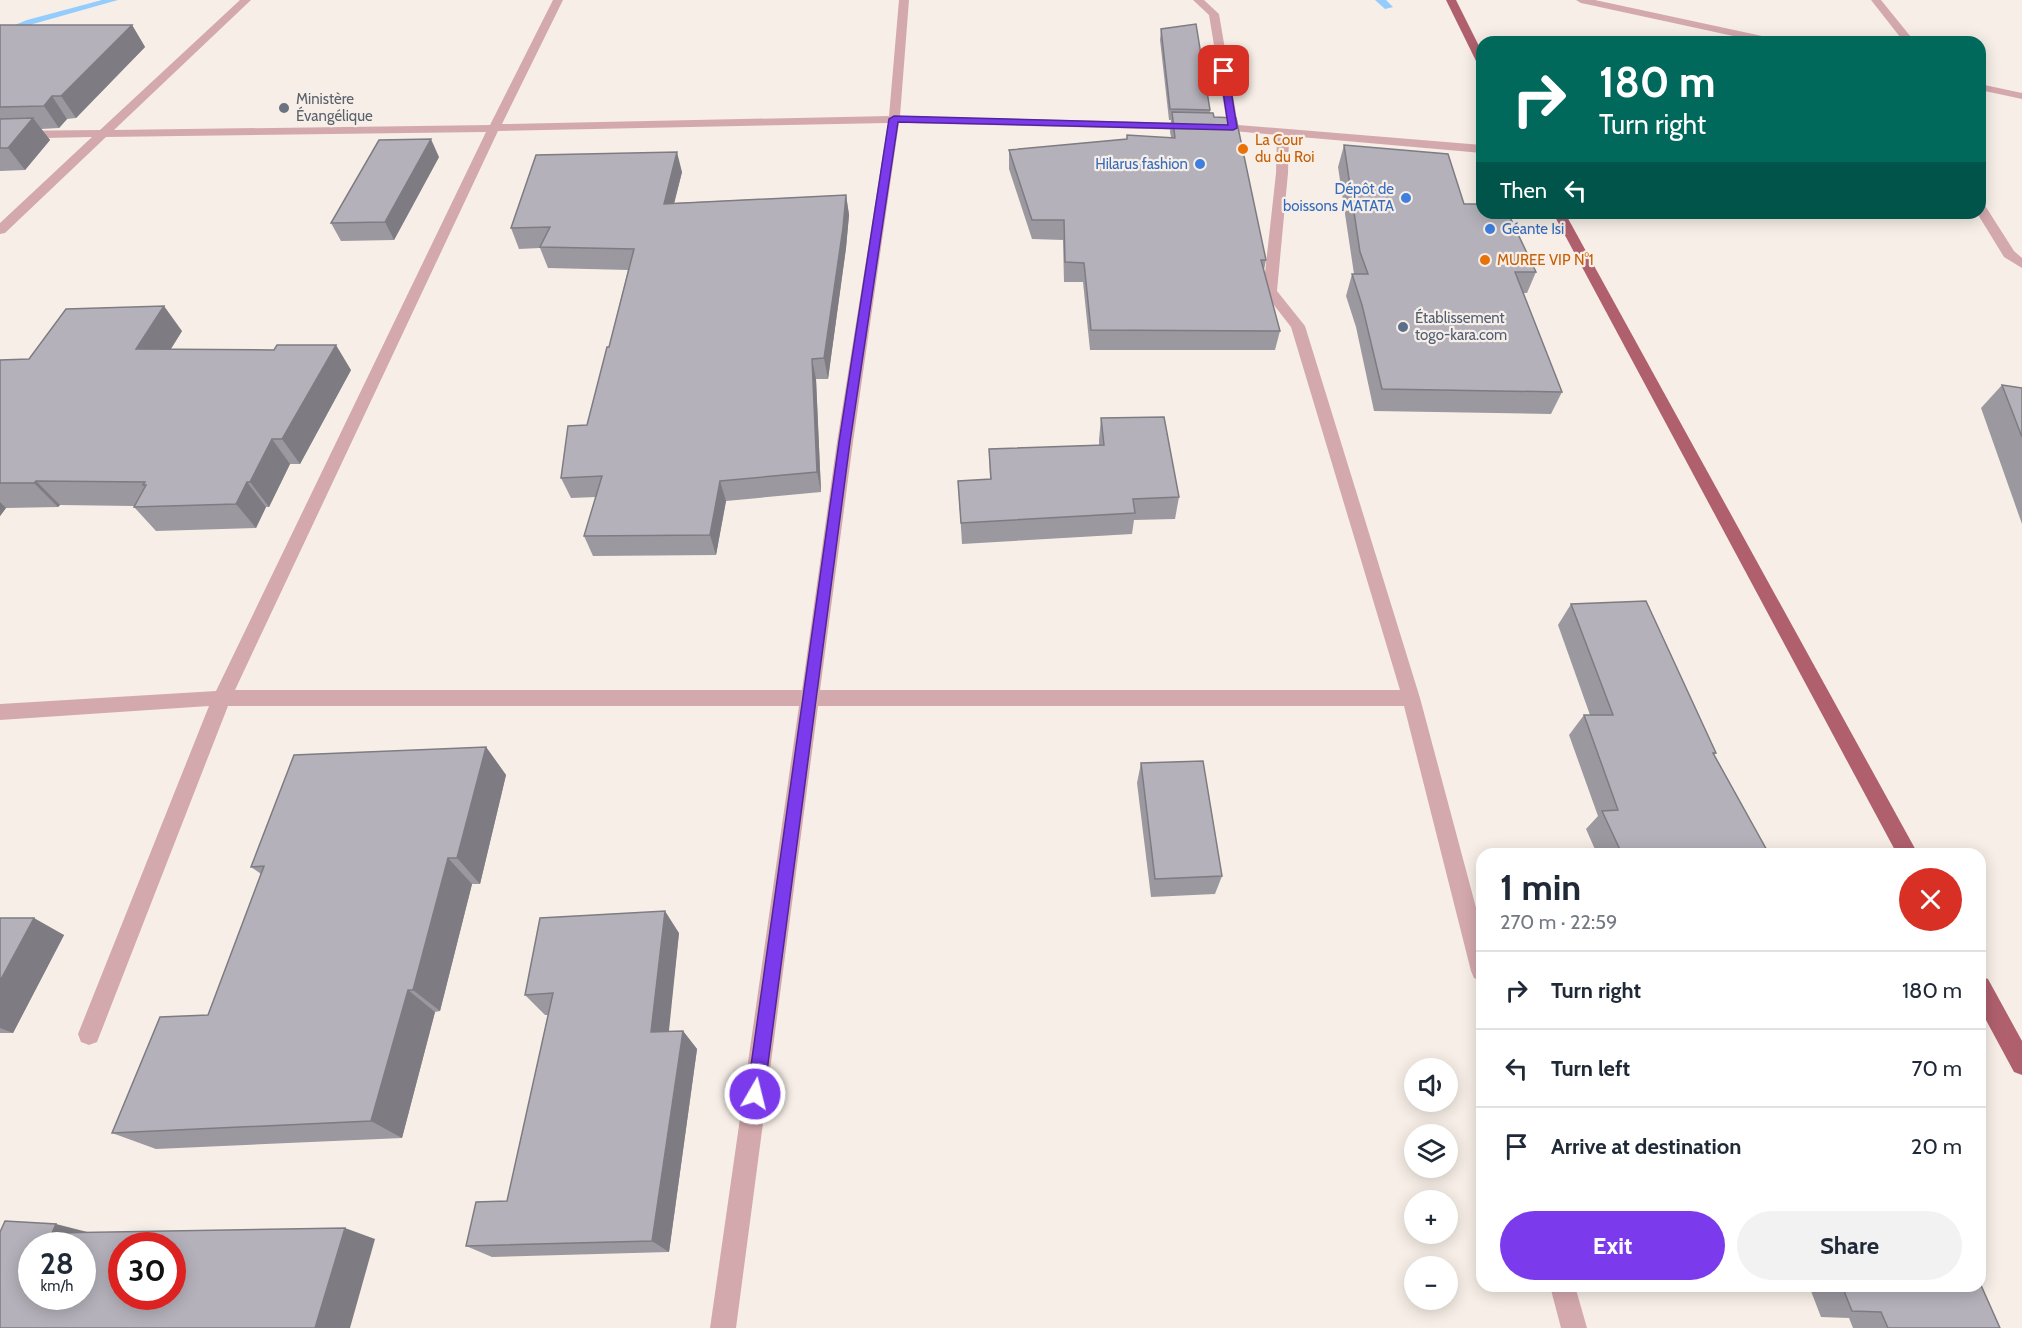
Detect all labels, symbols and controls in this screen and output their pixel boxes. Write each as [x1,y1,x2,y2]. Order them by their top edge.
pin [1198,45,1249,96]
icon: arrive [1207,54,1240,87]
text: 180 m [1599,56,1715,108]
icon: right [1500,60,1578,138]
place label: Ministère Évangélique [296,90,373,125]
marker: Ministère Évangélique [277,101,291,115]
text: Turn right [1599,108,1706,141]
place label: La Cour du du Roi [1255,131,1314,166]
marker: La Cour du du Roi [1236,142,1250,156]
place label: Hilarus fashion [1095,155,1188,173]
marker: Hilarus fashion [1193,157,1207,171]
icon: left [1559,174,1592,207]
text: Then [1500,177,1547,204]
place label: Dépôt de boissons MATATA [1283,180,1395,215]
marker: Dépôt de boissons MATATA [1399,191,1413,205]
place label: Géante Isi [1502,220,1564,238]
marker: Géante Isi [1483,222,1497,236]
place label: MUREE VIP N°1 [1497,251,1594,269]
marker: MUREE VIP N°1 [1478,253,1492,267]
place label: Établissement togo-kara.com [1415,308,1507,344]
marker: Établissement togo-kara.com [1396,320,1410,334]
text: 1 min [1500,865,1581,909]
button: close [1899,868,1962,931]
text: 270 m · 22:59 [1500,910,1617,934]
icon: right [1500,974,1533,1007]
text: Turn right [1551,977,1641,1004]
text: 180 m [1902,977,1962,1004]
icon: left [1500,1052,1533,1085]
text: Turn left [1551,1055,1630,1082]
text: 70 m [1912,1055,1962,1082]
map controls [1404,1058,1458,1310]
button: sound [1404,1058,1458,1112]
position arrow [723,1062,787,1126]
button: layers [1404,1124,1458,1178]
icon: arrive [1500,1130,1533,1163]
text: Arrive at destination [1551,1133,1741,1160]
text: 20 m [1911,1133,1962,1160]
button: + [1404,1190,1458,1244]
button: Exit [1500,1211,1725,1280]
button: Share [1737,1211,1962,1280]
speed limit sign: 30 [108,1232,186,1310]
text: 28 [40,1245,74,1282]
button: − [1404,1256,1458,1310]
text: km/h [41,1277,73,1295]

